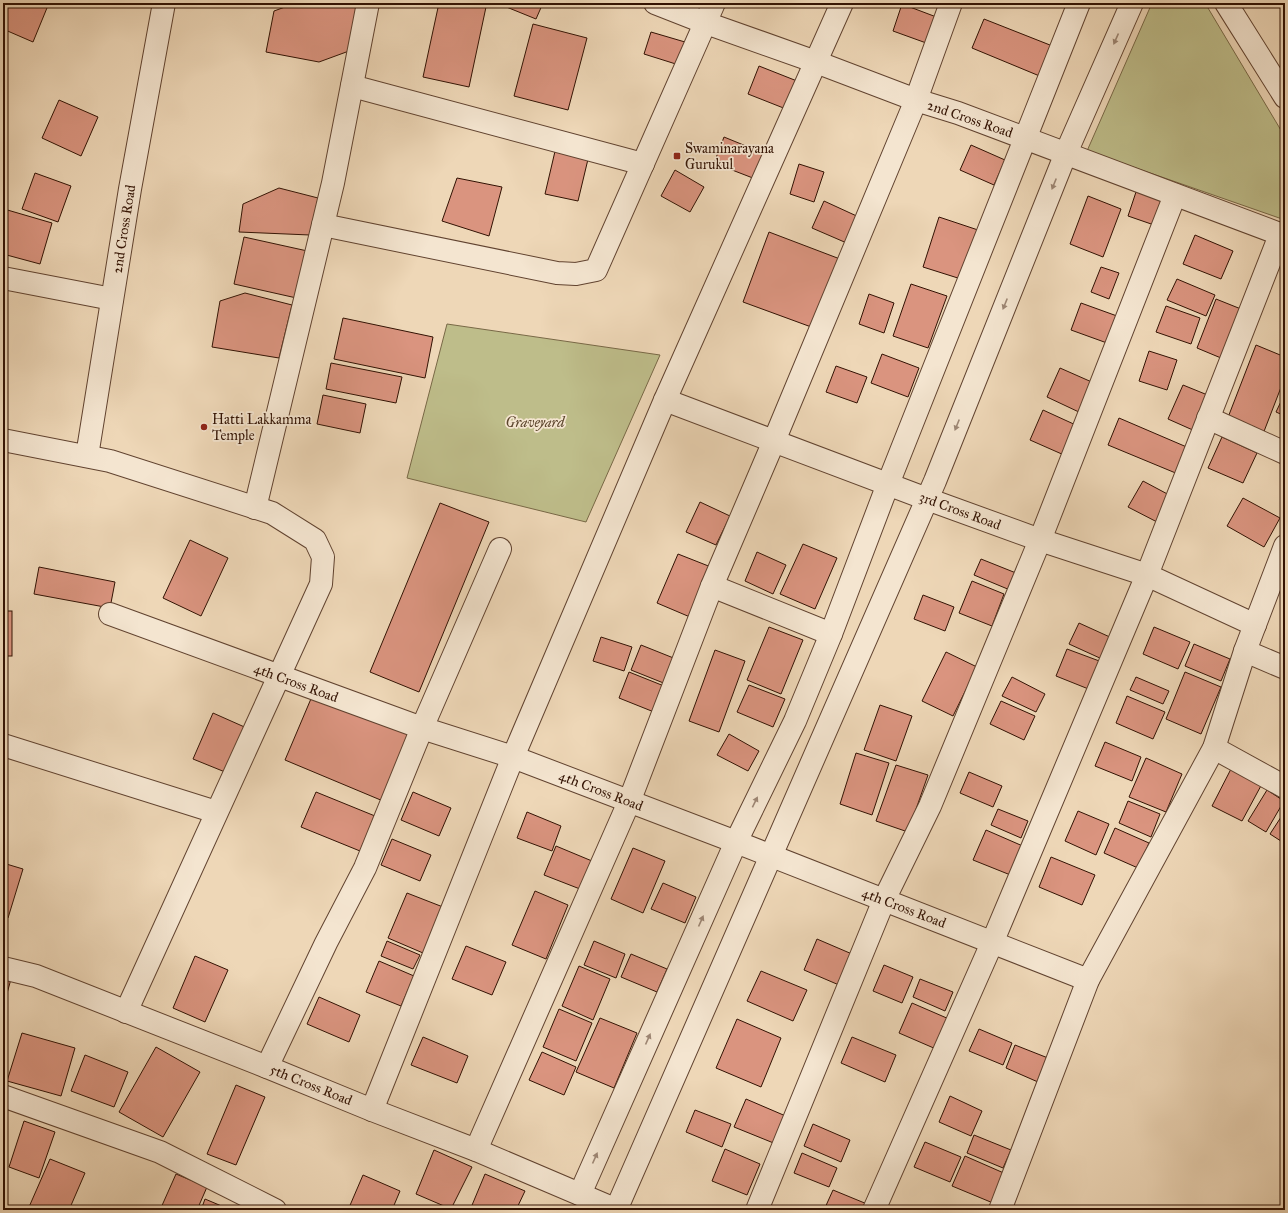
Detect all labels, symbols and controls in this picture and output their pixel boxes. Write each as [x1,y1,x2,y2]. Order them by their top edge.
one-way arrow [1113,33,1119,44]
street label: 2nd Cross Road [925,96,1015,142]
place label: Swaminarayana Gurukul [685,140,774,173]
marker: Swaminarayana Gurukul [672,151,682,161]
one-way arrow [1050,178,1056,190]
street label: 2nd Cross Road [109,183,139,275]
one-way arrow [1002,299,1008,311]
place label: Hatti Lakkamma Temple [212,411,312,444]
park label: Graveyard [505,414,566,431]
one-way arrow [954,420,960,431]
marker: Hatti Lakkamma Temple [199,422,209,432]
street label: 3rd Cross Road [917,488,1003,534]
street label: 4th Cross Road [252,660,340,706]
street label: 4th Cross Road [557,767,645,815]
one-way arrow [752,797,758,808]
street label: 4th Cross Road [860,884,948,932]
one-way arrow [698,915,704,926]
one-way arrow [645,1034,651,1045]
street label: 5th Cross Road [267,1061,355,1109]
one-way arrow [593,1152,599,1164]

